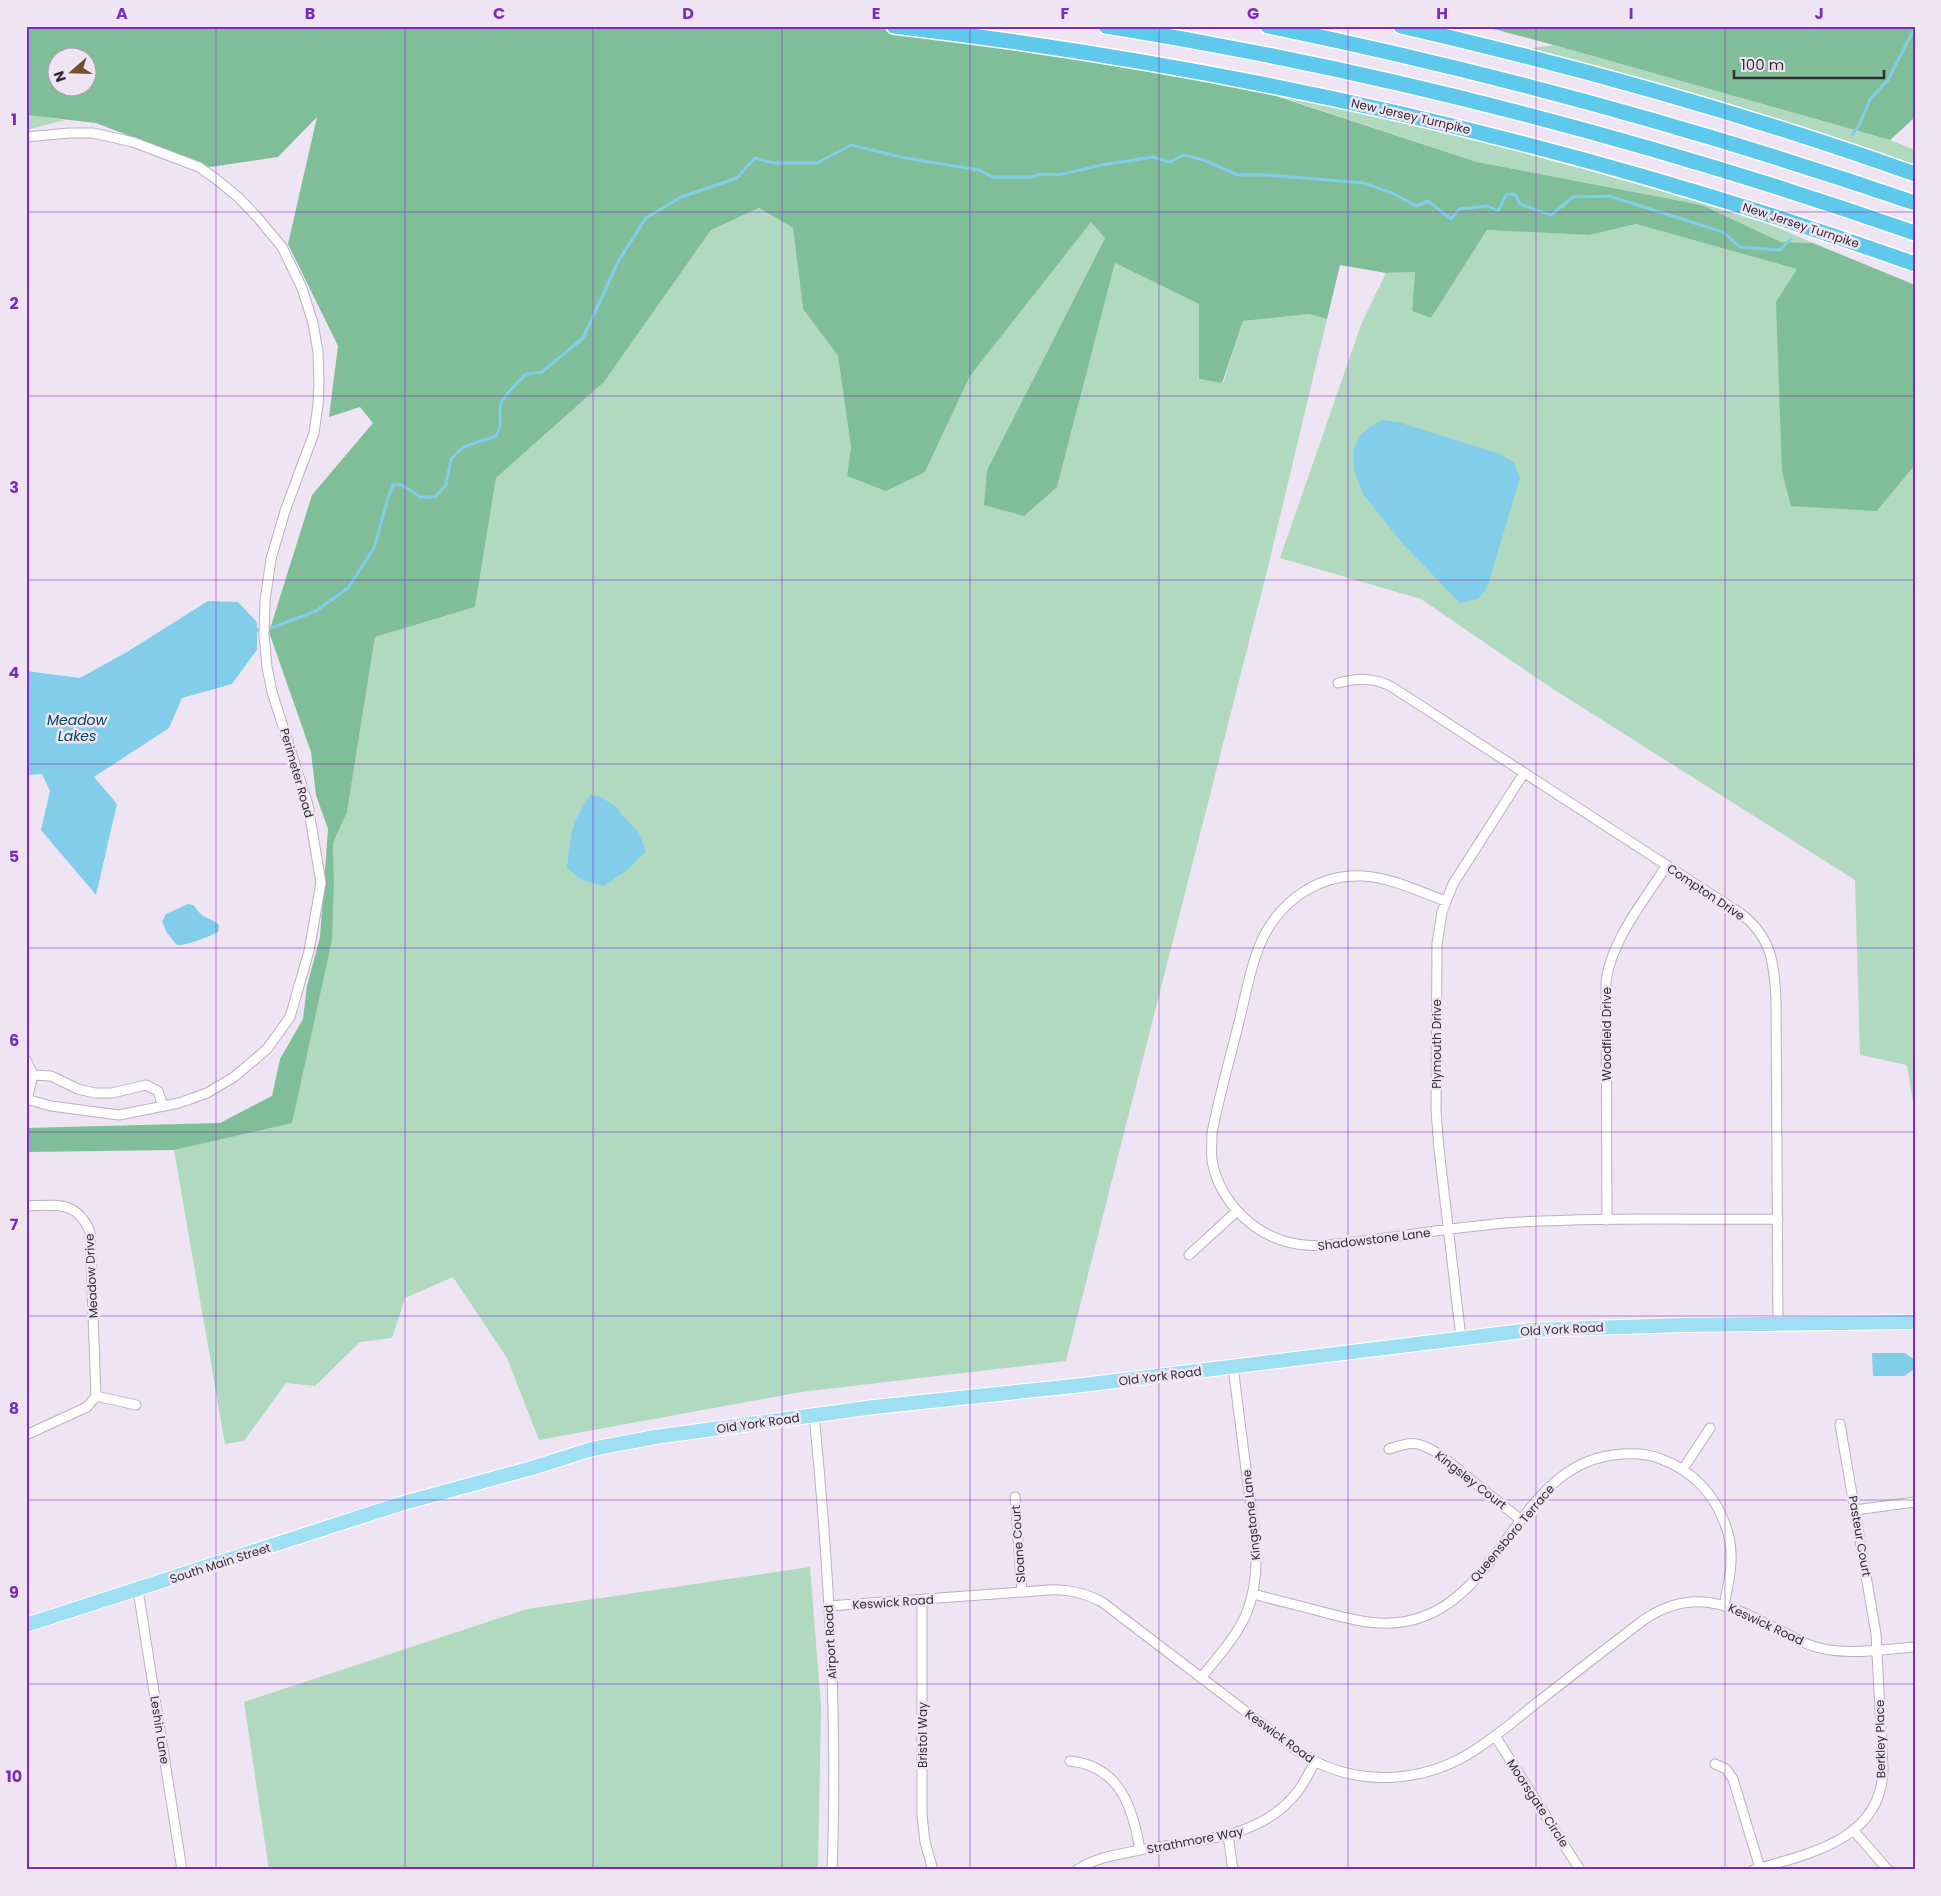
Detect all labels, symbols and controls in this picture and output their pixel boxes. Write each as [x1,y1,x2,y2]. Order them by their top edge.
text: A [116,2,128,25]
text: B [305,2,315,25]
text: C [493,2,505,25]
text: D [682,2,694,25]
text: E [872,2,880,25]
text: F [1061,2,1070,25]
text: G [1247,2,1259,25]
text: H [1436,2,1448,25]
text: I [1629,2,1633,25]
text: J [1814,2,1824,25]
north arrow [48,48,98,98]
scale bar [1734,48,1884,80]
text: 100 m [1741,54,1784,75]
text: N [49,68,71,85]
street label: New Jersey Turnpike [1350,94,1472,138]
text: 1 [11,108,17,131]
street label: New Jersey Turnpike [1740,198,1862,252]
text: 2 [9,292,19,315]
text: 3 [9,476,19,499]
text: 4 [9,661,20,684]
water label: Meadow Lakes [47,710,108,746]
street label: Perimeter Road [276,726,318,820]
text: 5 [9,845,19,868]
street label: Compton Drive [1664,860,1748,924]
street label: Woodfield Drive [1598,987,1615,1081]
street label: Plymouth Drive [1428,999,1445,1089]
text: 6 [9,1029,19,1052]
text: 7 [10,1213,19,1236]
street label: Shadowstone Lane [1317,1224,1431,1254]
street label: Meadow Drive [80,1233,102,1319]
street label: Old York Road [1520,1318,1604,1340]
street label: Old York Road [1118,1362,1202,1390]
text: 8 [9,1397,19,1420]
street label: Old York Road [715,1409,801,1437]
street label: Kingsley Court [1432,1447,1510,1513]
street label: Kingstone Lane [1238,1469,1264,1561]
street label: Queensboro Terrace [1466,1480,1558,1586]
street label: Pasteur Court [1845,1494,1875,1578]
street label: Sloane Court [1007,1505,1029,1583]
street label: South Main Street [167,1539,273,1587]
text: 9 [9,1581,19,1604]
street label: Keswick Road [852,1591,934,1613]
street label: Keswick Road [1725,1599,1807,1649]
street label: Airport Road [820,1604,840,1680]
street label: Leshin Lane [146,1695,174,1765]
street label: Berkley Place [1871,1700,1889,1778]
street label: Bristol Way [914,1702,931,1768]
street label: Keswick Road [1242,1705,1318,1767]
street label: Moorsgate Circle [1503,1756,1573,1850]
text: 10 [6,1765,22,1788]
street label: Strathmore Way [1145,1822,1245,1858]

